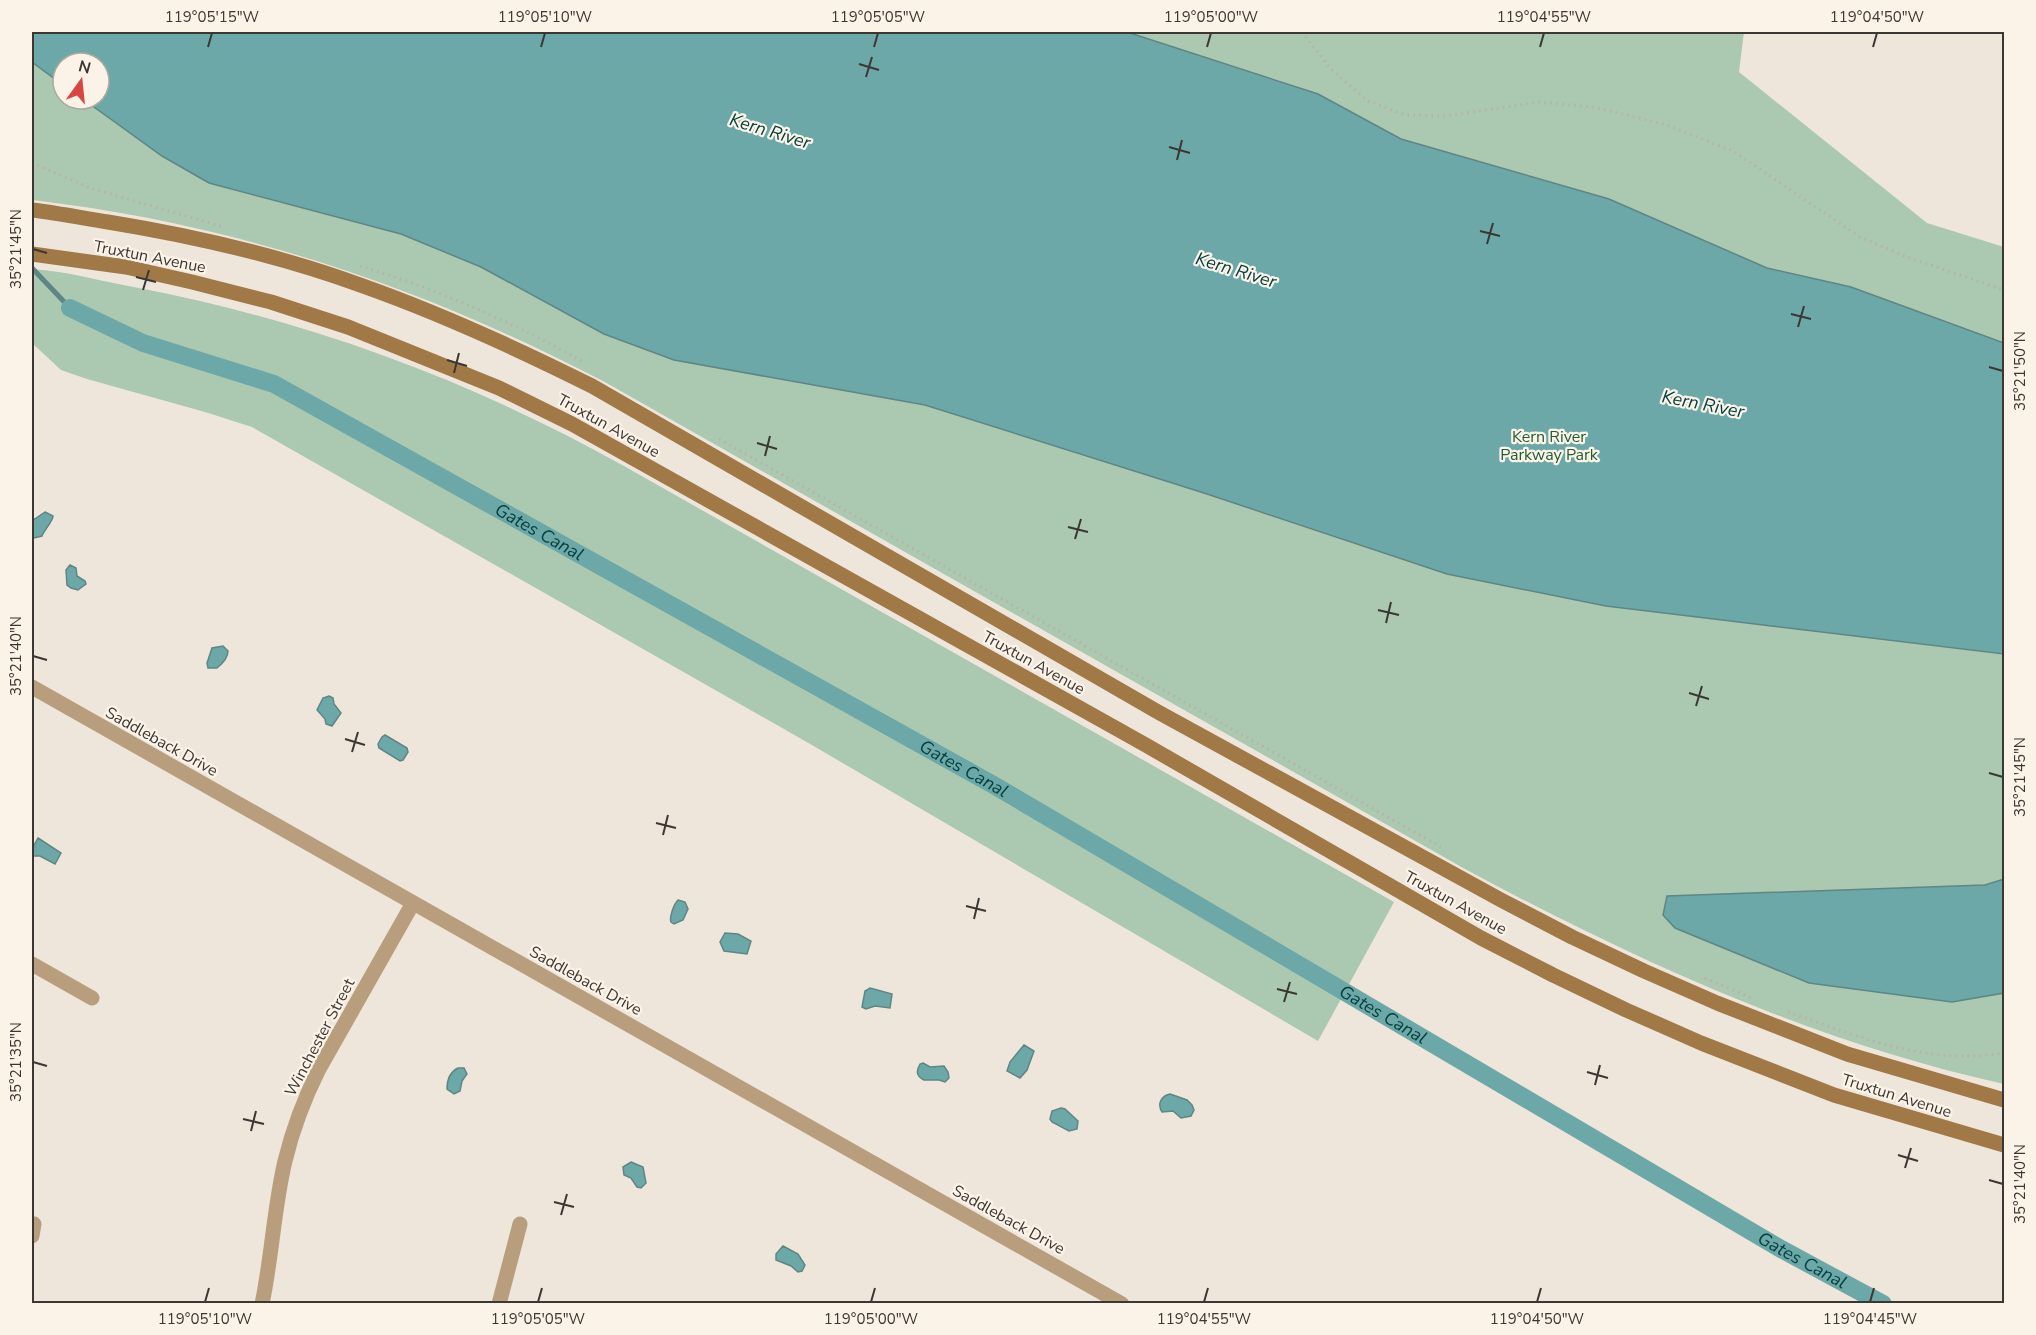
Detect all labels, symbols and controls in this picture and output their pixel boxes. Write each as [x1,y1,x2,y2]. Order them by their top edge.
text: 119°05'15"W [165,7,260,27]
text: 119°05'10"W [498,7,593,27]
text: 119°05'05"W [831,7,926,27]
text: 119°05'00"W [1164,7,1259,27]
text: 119°04'55"W [1497,7,1592,27]
text: 119°04'50"W [1830,7,1925,27]
north arrow [51,51,111,111]
text: N [76,55,93,80]
water label: Kern River [727,107,814,155]
text: 35°21'45"N [6,209,26,289]
street label: Truxtun Avenue [92,235,208,279]
water label: Kern River [1193,246,1280,294]
text: 35°21'50"N [2010,331,2030,411]
water label: Kern River [1660,384,1747,424]
street label: Truxtun Avenue [553,389,664,463]
park label: Kern River Parkway Park [1500,426,1599,466]
water label: Gates Canal [491,498,588,566]
text: 35°21'40"N [6,616,26,696]
street label: Truxtun Avenue [978,626,1089,700]
street label: Saddleback Drive [101,702,222,782]
water label: Gates Canal [915,734,1013,803]
text: 35°21'45"N [2010,737,2030,817]
street label: Truxtun Avenue [1400,866,1511,940]
street label: Saddleback Drive [525,941,646,1021]
street label: Winchester Street [280,974,360,1100]
water label: Gates Canal [1335,979,1431,1050]
text: 35°21'35"N [6,1022,26,1102]
street label: Truxtun Avenue [1839,1069,1954,1123]
text: 35°21'40"N [2010,1144,2030,1224]
street label: Saddleback Drive [948,1180,1069,1260]
water label: Gates Canal [1753,1226,1851,1294]
text: 119°05'10"W [158,1309,253,1329]
text: 119°05'05"W [491,1309,586,1329]
text: 119°05'00"W [824,1309,919,1329]
text: 119°04'55"W [1157,1309,1252,1329]
text: 119°04'50"W [1490,1309,1585,1329]
text: 119°04'45"W [1823,1309,1918,1329]

